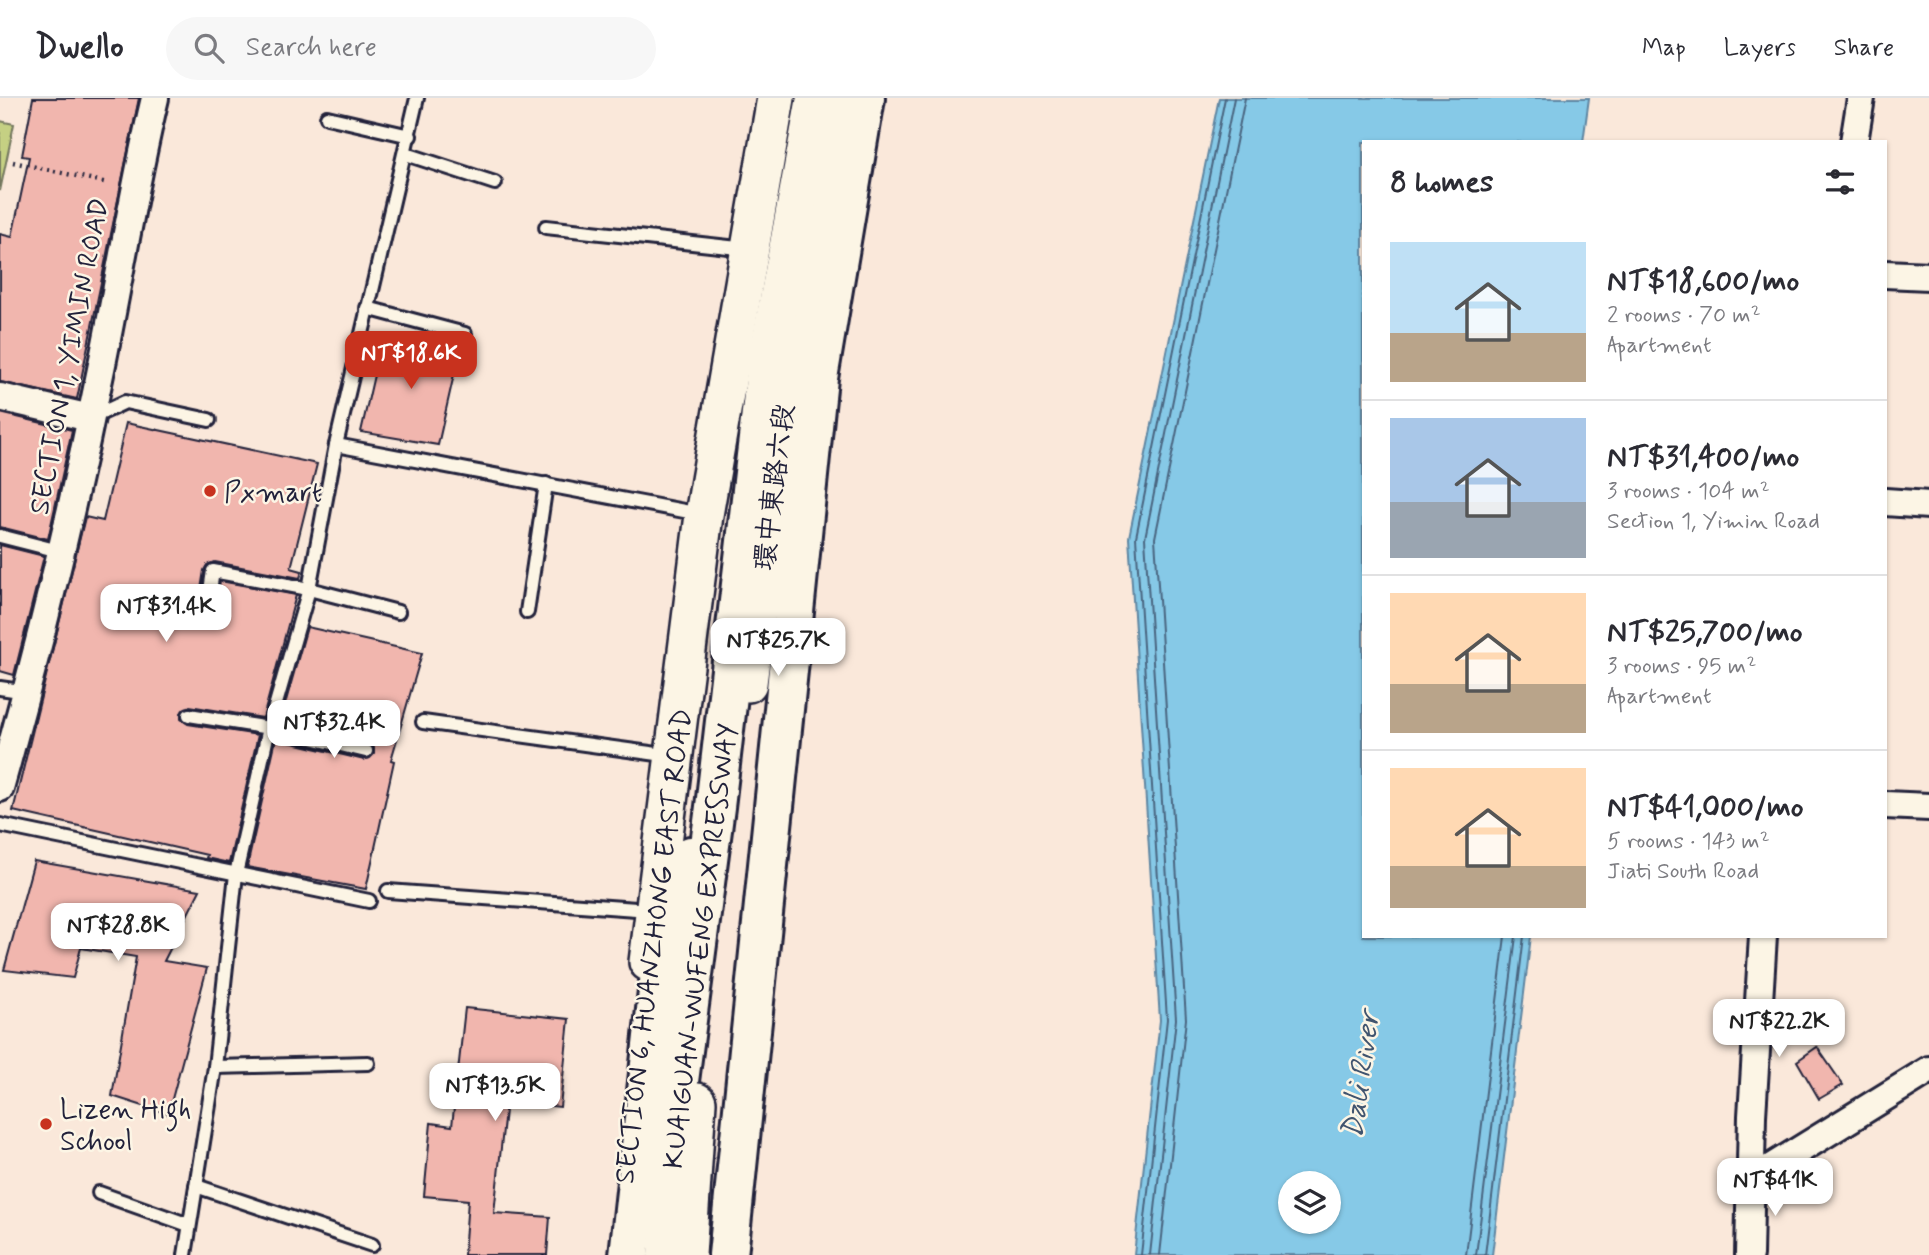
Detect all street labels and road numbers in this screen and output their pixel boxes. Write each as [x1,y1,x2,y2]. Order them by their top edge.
street label: SECTION 1, YIMIN ROAD [22,195,119,518]
street label: 環中東路六段 [747,402,804,573]
street label: SECTION 6, HUANZHONG EAST ROAD [607,707,702,1186]
street label: KUAIGUAN-WUFENG EXPRESSWAY [656,721,747,1171]

